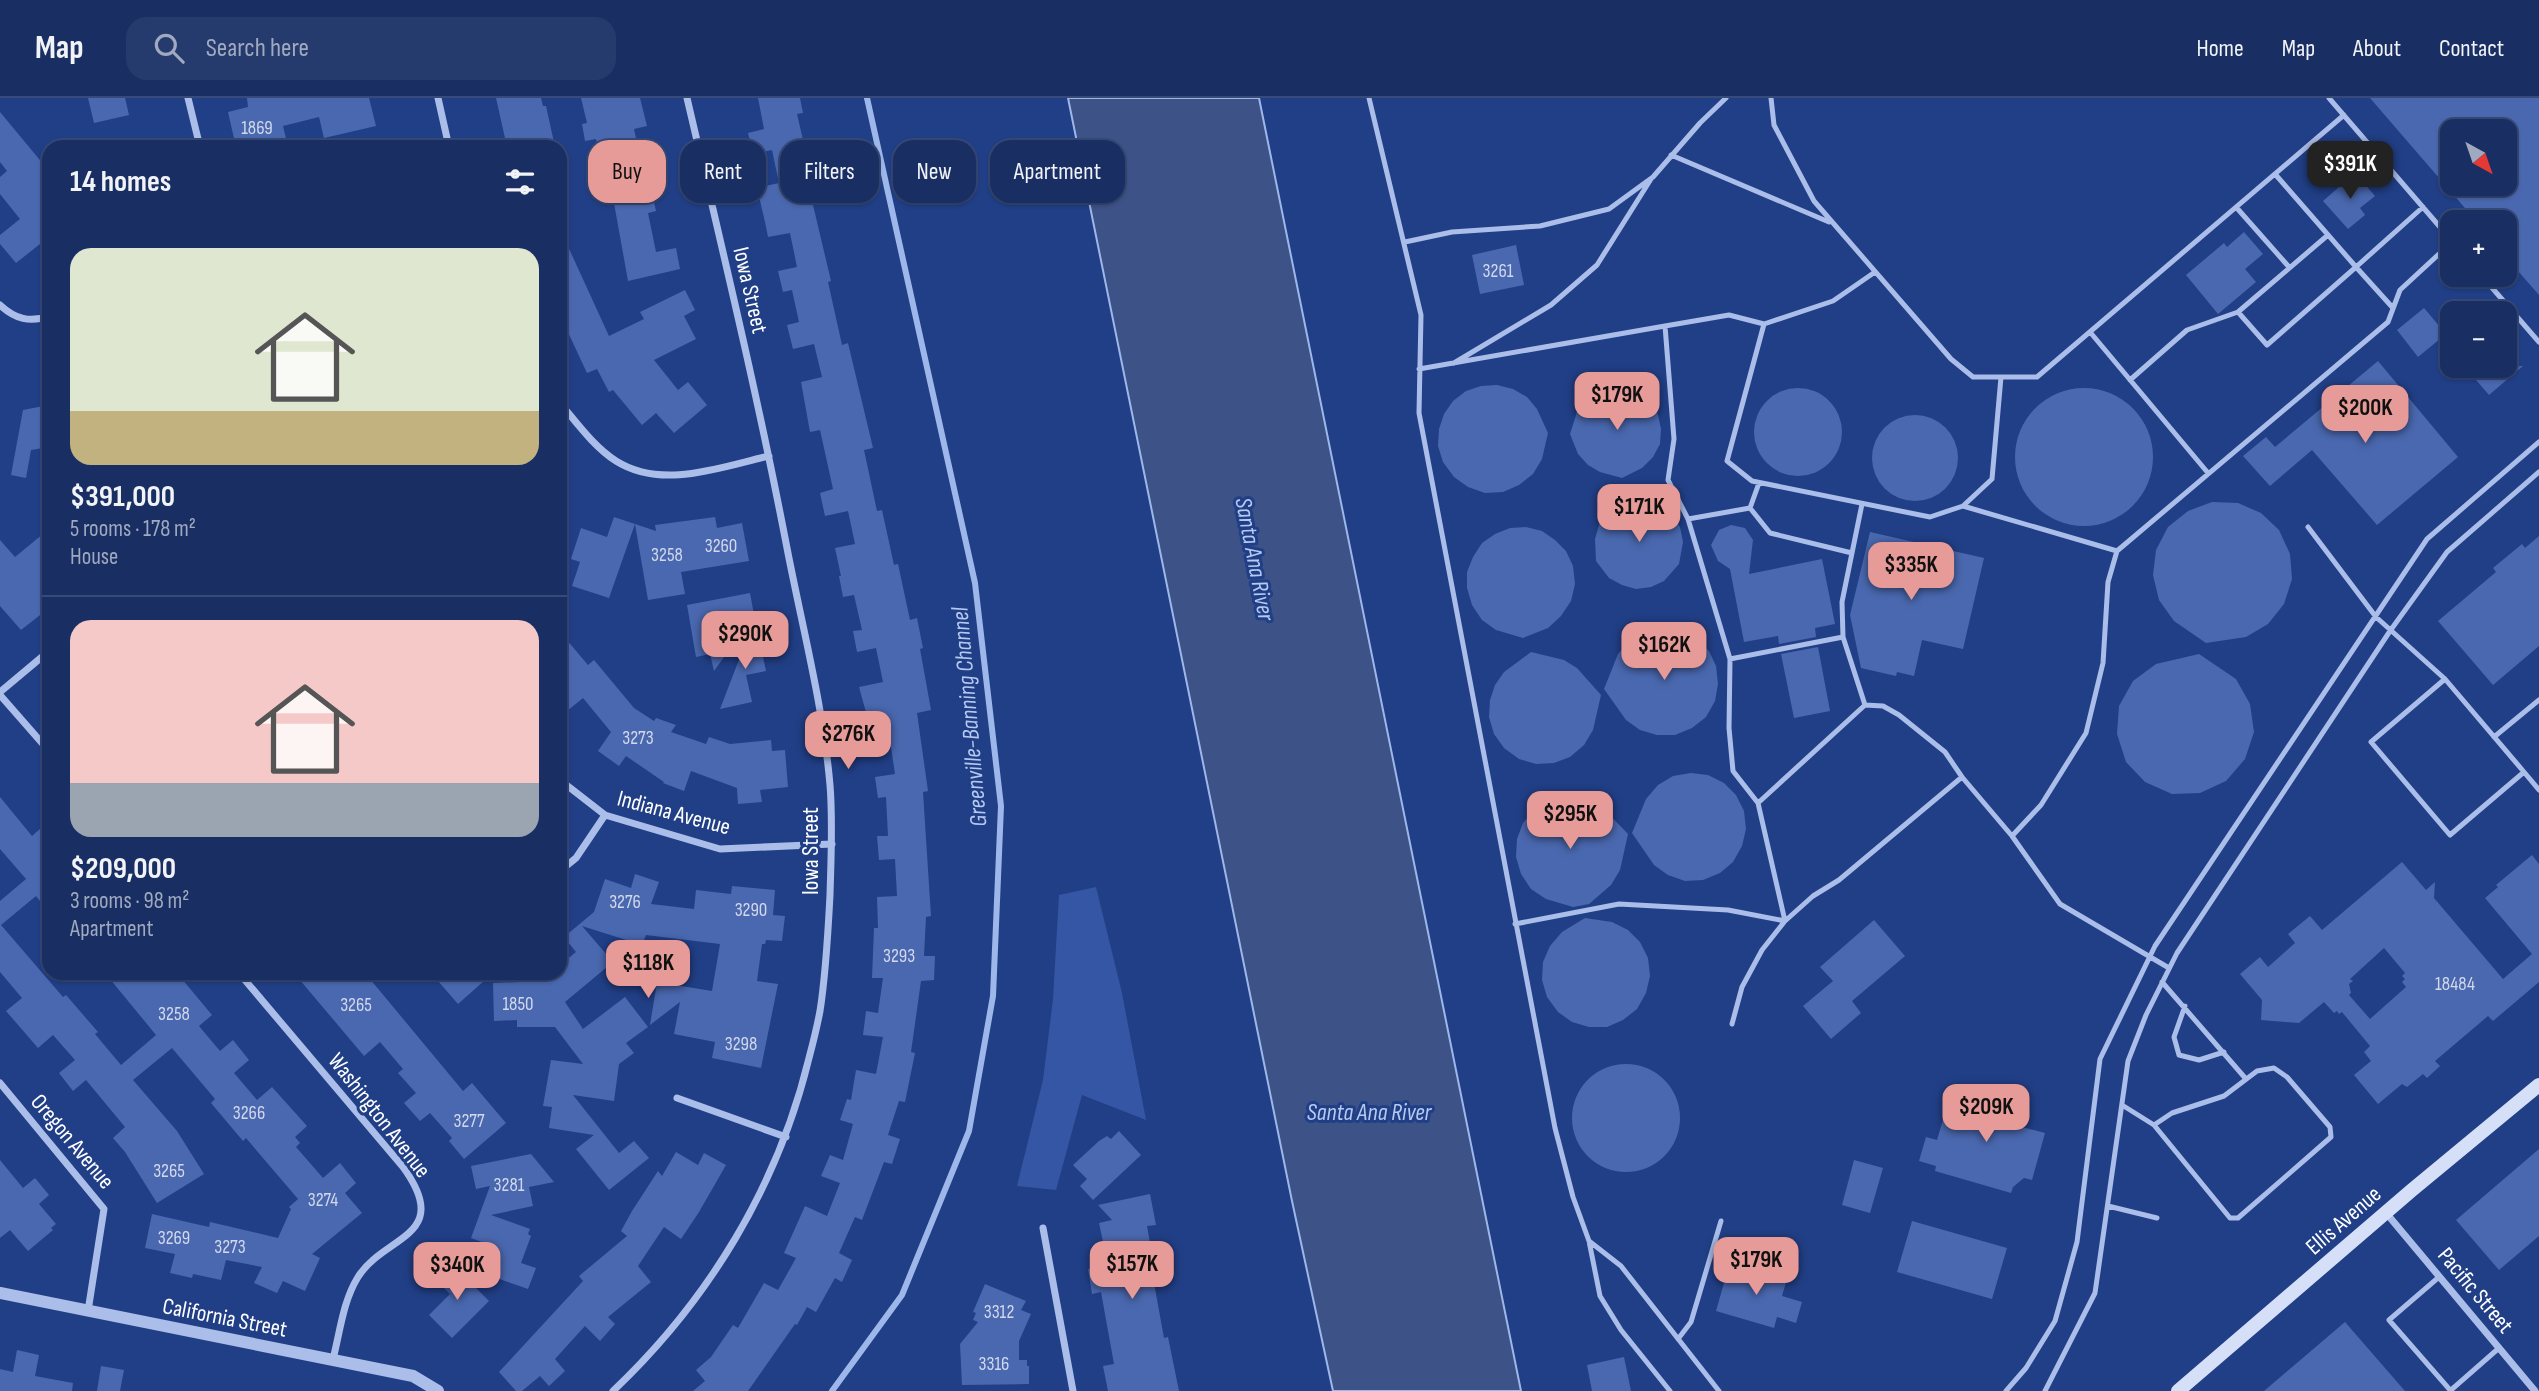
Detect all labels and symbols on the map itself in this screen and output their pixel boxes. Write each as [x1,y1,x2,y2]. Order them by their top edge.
house number: 1869 [241,117,273,140]
north arrow [2440,119,2516,196]
pin: $391K [2301,141,2399,201]
street label: Iowa Street [727,244,774,336]
house number: 3261 [1483,260,1514,283]
pin: $179K [1568,372,1666,432]
pin: $200K [2316,386,2414,445]
pin: $171K [1590,484,1688,544]
water label: Santa Ana River [1228,495,1281,624]
house number: 3260 [705,535,737,558]
pin: $335K [1862,542,1960,602]
house number: 3258 [651,544,683,567]
water label: Greenville-Banning Channel [945,605,994,828]
pin: $290K [696,612,794,671]
pin: $162K [1615,622,1713,682]
pin: $276K [799,712,897,771]
house number: 3273 [622,727,654,750]
street label: Indiana Avenue [614,784,733,841]
pin: $295K [1521,792,1619,851]
street label: Iowa Street [797,807,825,895]
house number: 3276 [609,891,641,914]
house number: 3290 [735,899,767,922]
pin: $118K [599,940,697,1000]
house number: 3293 [883,945,915,968]
house number: 18484 [2435,973,2475,996]
house number: 1850 [502,993,534,1016]
house number: 3265 [340,994,372,1017]
house number: 3258 [158,1003,190,1026]
house number: 3298 [725,1033,757,1056]
street label: Washington Avenue [322,1048,437,1184]
pin: $209K [1937,1084,2035,1144]
street label: Oregon Avenue [24,1089,120,1195]
water label: Santa Ana River [1307,1098,1433,1127]
house number: 3266 [233,1102,265,1125]
house number: 3277 [453,1110,485,1133]
house number: 3265 [153,1160,185,1183]
house number: 3281 [494,1174,525,1197]
street label: Ellis Avenue [2300,1180,2387,1261]
house number: 3274 [308,1189,338,1212]
house number: 3269 [158,1227,190,1250]
house number: 3273 [214,1236,246,1259]
pin: $179K [1707,1238,1805,1297]
pin: $340K [408,1242,506,1302]
pin: $157K [1083,1242,1181,1301]
street label: Pacific Street [2431,1242,2519,1339]
street label: California Street [160,1292,289,1344]
house number: 3312 [984,1301,1014,1324]
house number: 3316 [979,1353,1009,1376]

